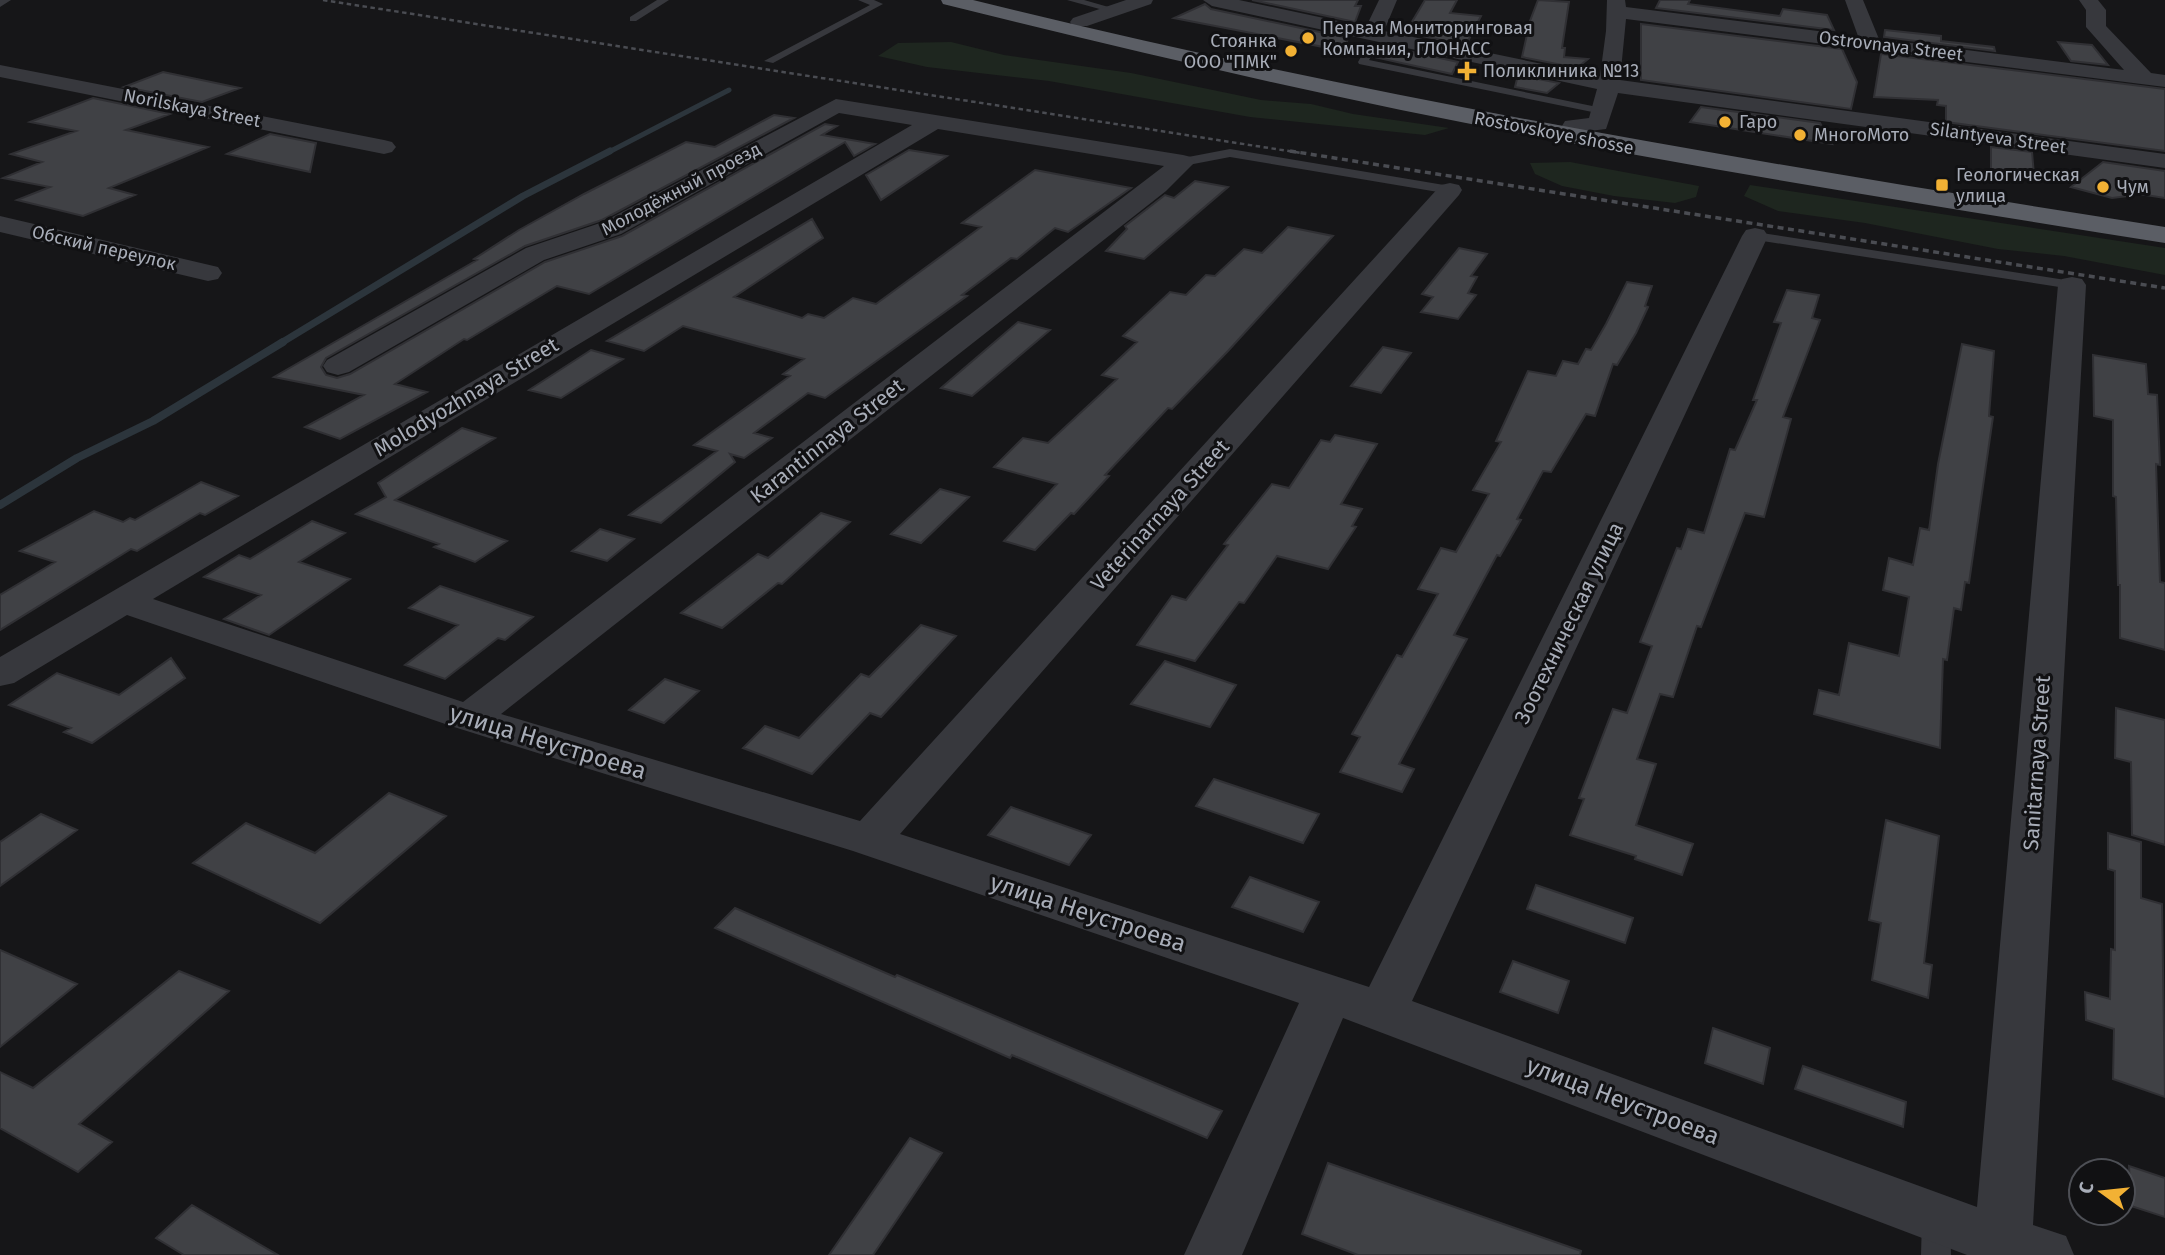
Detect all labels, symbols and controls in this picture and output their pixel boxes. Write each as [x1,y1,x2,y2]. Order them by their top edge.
place label: Первая Мониторинговая Компания, ГЛОНАСС [1322,17,1533,60]
street label: Ostrovnaya Street [1818,26,1965,66]
place label: Стоянка ООО "ПМК" [1184,30,1277,73]
marker: Первая Мониторинговая Компания, ГЛОНАСС [1300,30,1316,46]
marker: Стоянка ООО "ПМК" [1283,43,1299,59]
place label: Поликлиника №13 [1483,60,1639,82]
marker: Поликлиника №13 [1457,61,1477,81]
street label: Norilskaya Street [122,84,263,132]
street label: Rostovskoye shosse [1472,107,1636,159]
place label: Гаро [1739,111,1777,133]
marker: Гаро [1717,114,1733,130]
street label: Silantyeva Street [1928,118,2068,159]
place label: МногоМото [1814,124,1909,146]
marker: МногоМото [1792,127,1808,143]
street label: Молодёжный проезд [598,138,764,240]
place label: Геологическая улица [1956,164,2080,207]
place label: Чум [2117,176,2149,198]
marker: Геологическая улица [1934,177,1950,193]
marker: Чум [2095,179,2111,195]
street label: Обский переулок [30,221,179,275]
street label: Molodyozhnaya Street [369,331,563,462]
street label: Karantinnaya Street [745,373,909,509]
street label: Veterinarnaya Street [1085,434,1235,596]
street label: Зоотехническая улица [1509,518,1629,728]
street label: Sanitarnaya Street [2018,674,2056,851]
street label: улица Неустроева [446,699,650,785]
street label: улица Неустроева [987,868,1189,958]
street label: улица Неустроева [1523,1051,1723,1151]
north arrow [2067,1157,2137,1227]
text: С [2074,1179,2099,1196]

